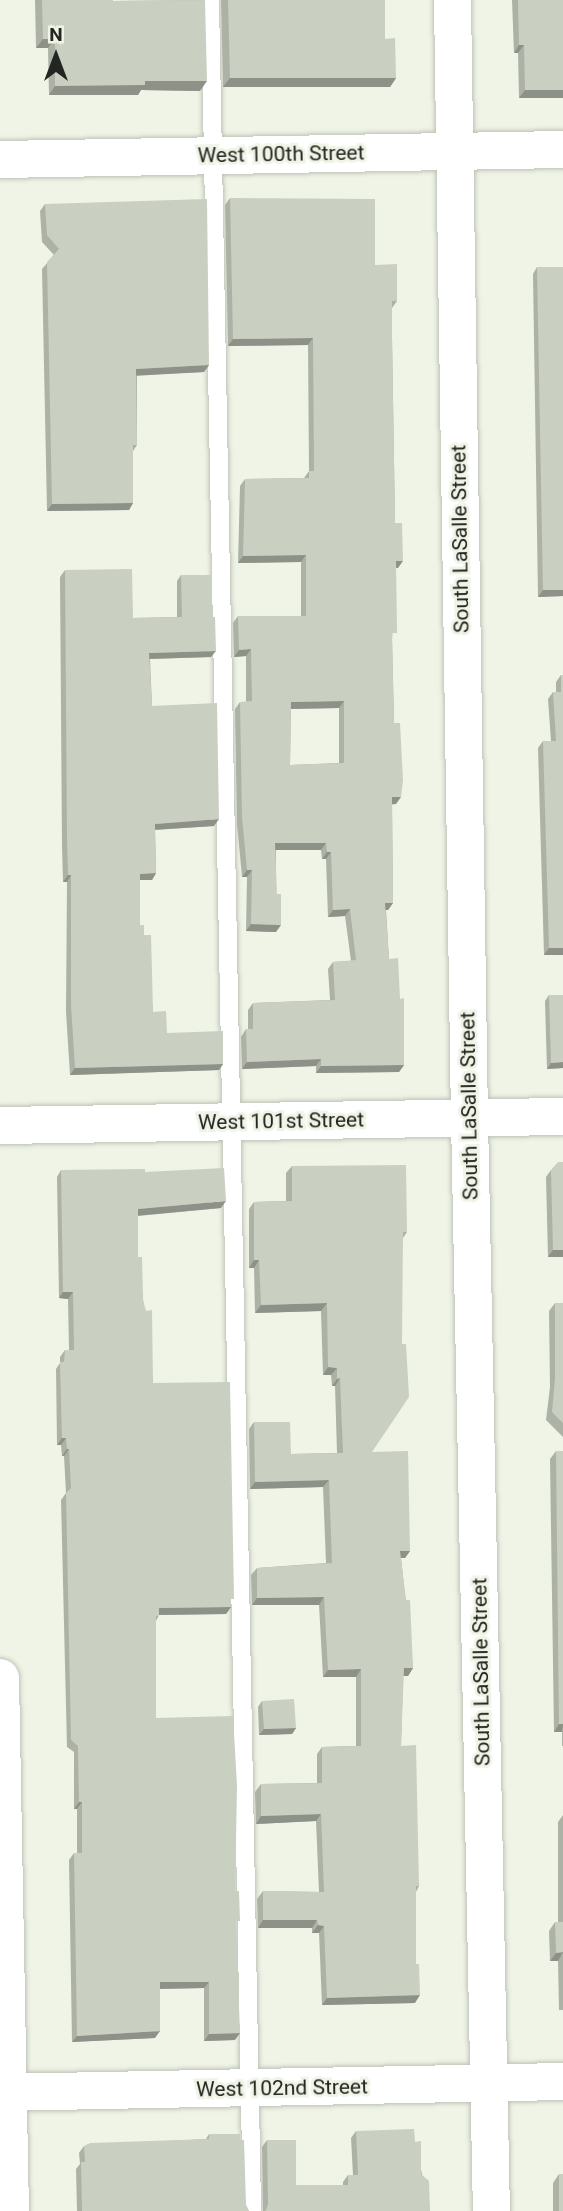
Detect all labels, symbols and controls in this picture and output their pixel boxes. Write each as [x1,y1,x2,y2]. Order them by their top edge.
north arrow [21,21,91,91]
text: N [49,23,63,46]
street label: West 100th Street [197,140,365,168]
street label: South LaSalle Street [446,445,474,633]
street label: South LaSalle Street [455,1012,483,1200]
street label: West 101st Street [198,1107,364,1135]
street label: South LaSalle Street [467,1578,495,1766]
street label: West 102nd Street [196,2074,368,2102]

